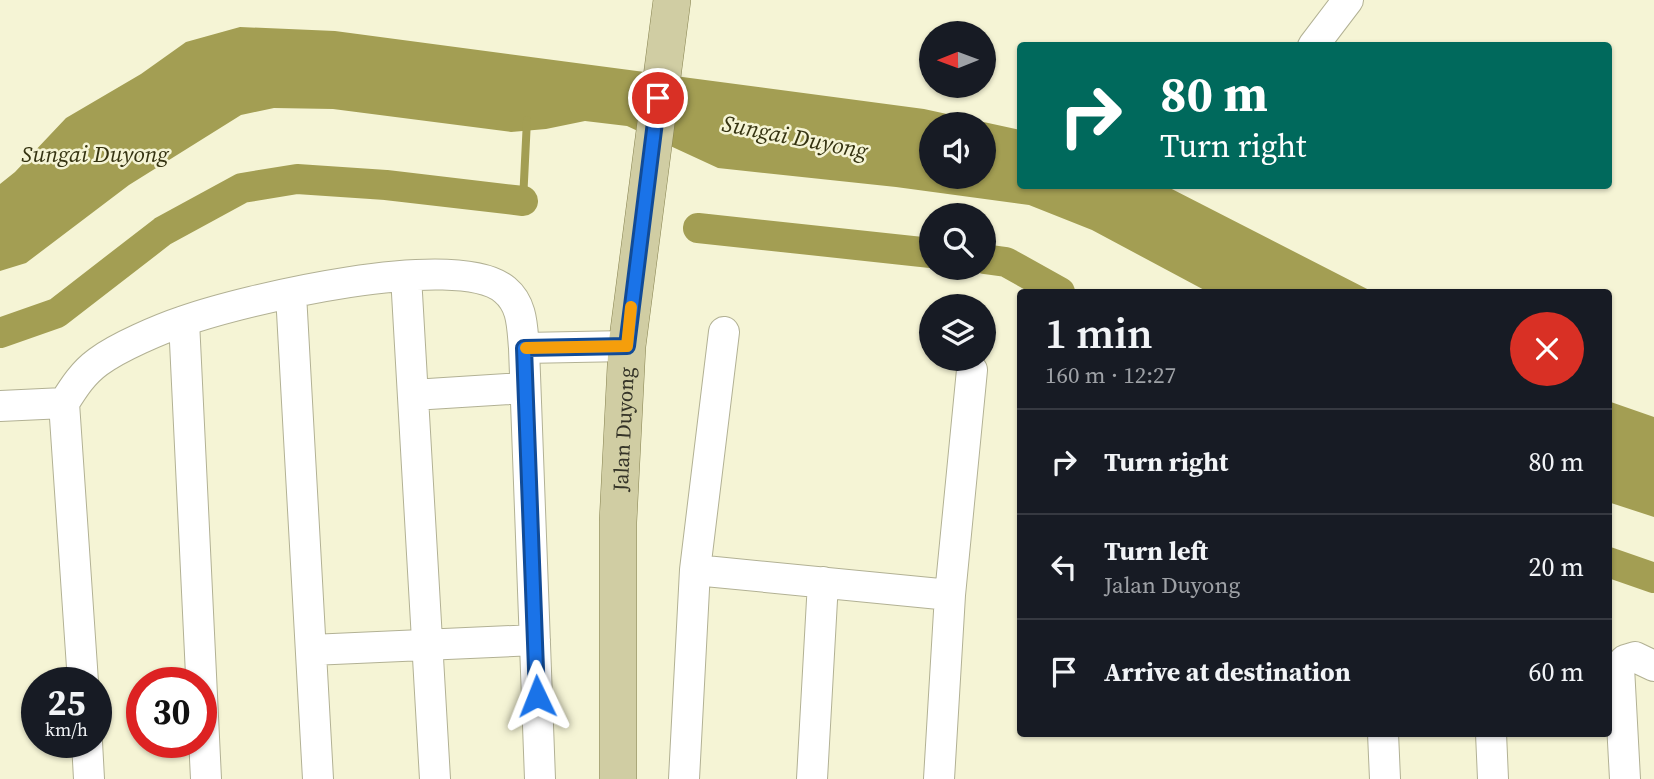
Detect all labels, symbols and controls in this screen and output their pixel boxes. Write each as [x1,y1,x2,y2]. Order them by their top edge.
north arrow [919,21,996,98]
map controls [919,21,996,371]
text: 80 m [1160,60,1268,127]
pin [628,68,688,128]
icon: right [1045,70,1136,161]
icon: arrive [639,79,677,117]
water label: Sungai Duyong [720,107,871,167]
button: sound [919,112,996,189]
text: Turn right [1160,124,1306,168]
water label: Sungai Duyong [21,138,170,170]
button: search [919,203,996,280]
button: layers [919,294,996,371]
text: 1 min [1045,304,1153,362]
button: close [1510,312,1584,386]
text: 160 m · 12:27 [1045,359,1176,391]
street label: Jalan Duyong [605,366,640,493]
icon: right [1045,443,1083,481]
text: Turn right [1104,444,1228,480]
text: 80 m [1529,444,1584,480]
text: Turn left [1104,533,1208,569]
icon: left [1045,548,1083,586]
text: 20 m [1529,549,1584,585]
text: Jalan Duyong [1104,569,1240,601]
icon: arrive [1045,653,1083,691]
text: Arrive at destination [1104,654,1351,690]
text: 60 m [1529,654,1584,690]
position arrow [500,659,574,733]
speed limit sign: 30 [126,667,217,758]
text: 25 [48,679,85,727]
text: km/h [45,717,88,742]

